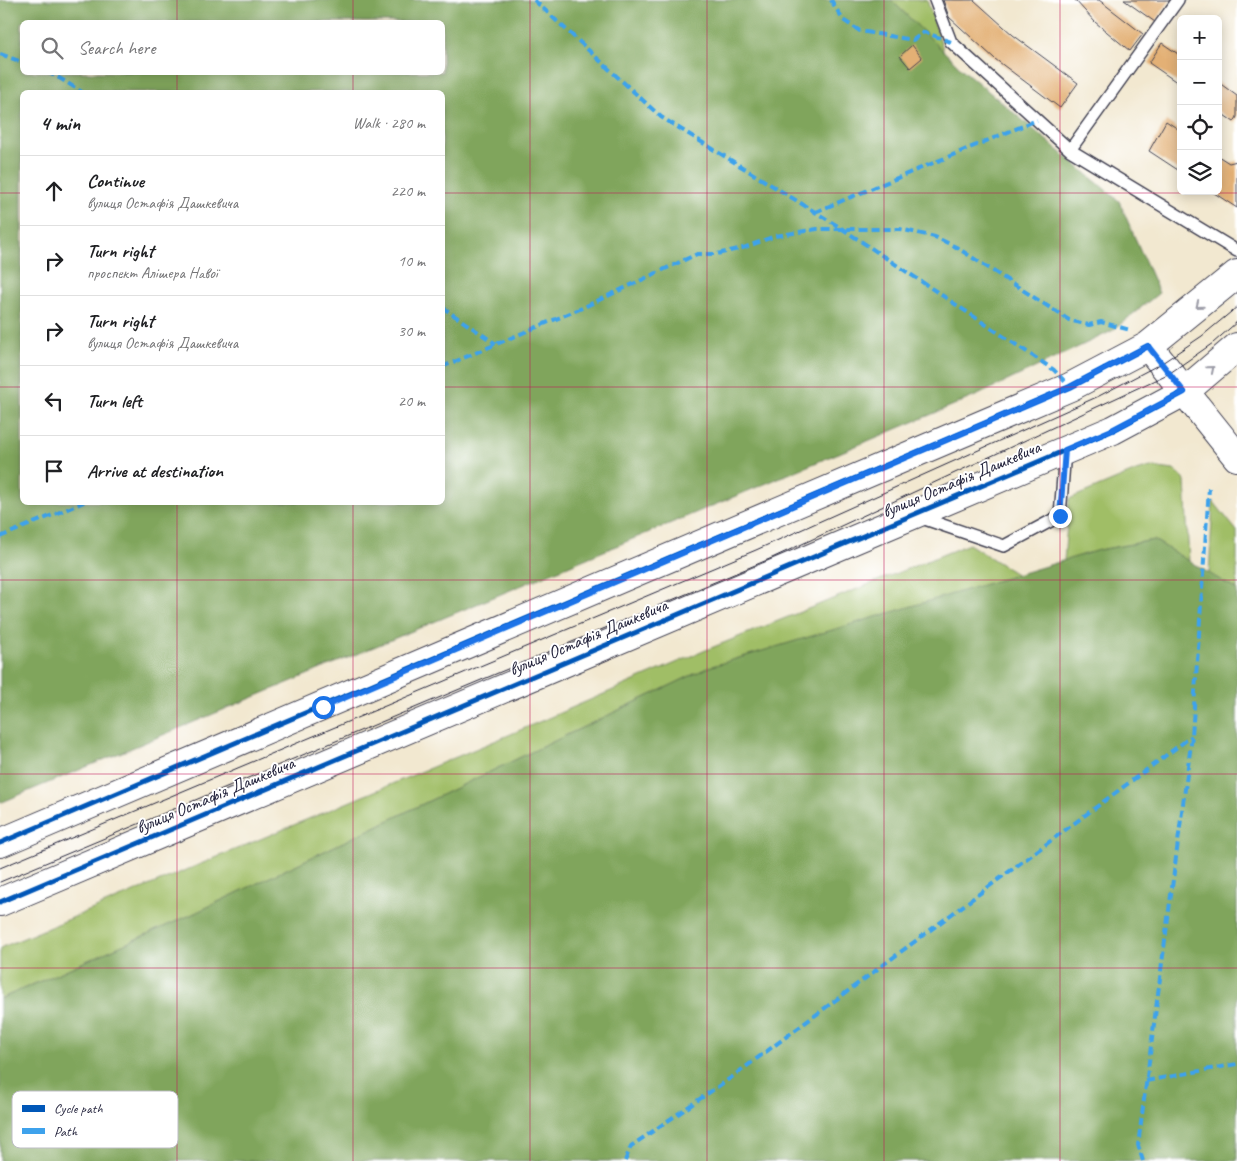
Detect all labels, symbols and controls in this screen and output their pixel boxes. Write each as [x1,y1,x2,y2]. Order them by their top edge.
map controls [1177,15,1222,195]
button: + [1177,15,1222,60]
search box [20,20,445,75]
icon: search [38,34,66,62]
text: Search here [78,36,155,60]
button: − [1177,60,1222,105]
button: locate [1177,105,1222,150]
text: 4 min [40,110,80,136]
text: Walk · 280 m [353,113,425,133]
button: layers [1177,150,1222,195]
text: Continue [87,169,144,193]
icon: ahead [40,177,68,205]
text: 220 m [391,181,425,201]
text: вулиця Остафія Дашкевича [87,193,238,213]
text: Turn right [87,239,154,263]
icon: right [40,247,68,275]
text: 10 m [398,251,425,271]
text: проспект Алішера Навої [87,263,218,283]
one-way arrow [1196,299,1205,307]
text: Turn right [87,309,154,333]
icon: right [40,317,68,345]
text: 30 m [398,321,425,341]
text: вулиця Остафія Дашкевича [87,333,238,353]
one-way arrow [1205,366,1214,375]
icon: left [40,387,68,415]
text: Turn left [87,389,142,413]
text: 20 m [398,391,425,411]
street label: вулиця Остафія Дашкевича [878,435,1045,522]
icon: arrive [40,457,68,485]
text: Arrive at destination [87,459,223,483]
route end [1049,505,1072,528]
street label: вулиця Остафія Дашкевича [505,593,672,680]
route start [312,696,335,719]
street label: вулиця Остафія Дашкевича [132,751,299,838]
legend [12,1091,178,1148]
text: Cycle path [54,1100,103,1117]
text: Path [54,1123,78,1140]

